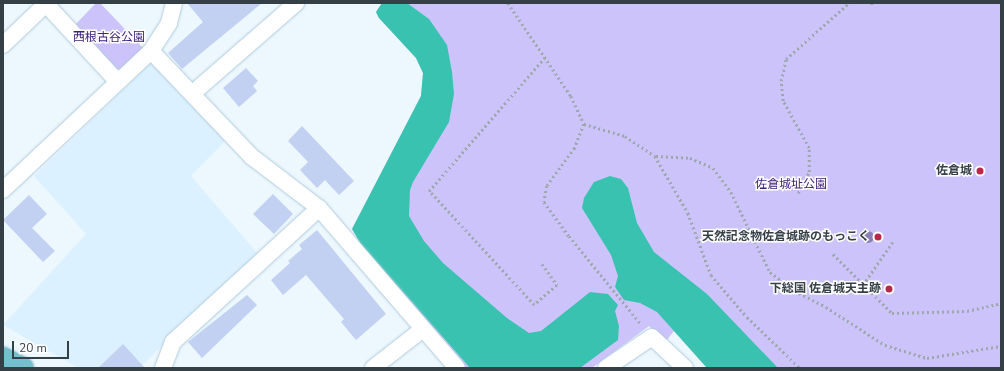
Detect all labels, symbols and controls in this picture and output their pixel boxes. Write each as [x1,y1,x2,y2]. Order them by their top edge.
park label: 西根古谷公園 [73,31,145,45]
place label: 佐倉城 [936,164,972,178]
marker: 佐倉城 [975,166,985,176]
park label: 佐倉城址公園 [755,178,827,192]
place label: 天然記念物佐倉城跡のもっこく [702,230,870,244]
marker: 天然記念物佐倉城跡のもっこく [873,232,883,242]
place label: 下総国 佐倉城天主跡 [770,282,881,296]
marker: 下総国 佐倉城天主跡 [884,284,894,294]
scale bar [14,333,71,359]
text: 20 m [19,340,47,356]

